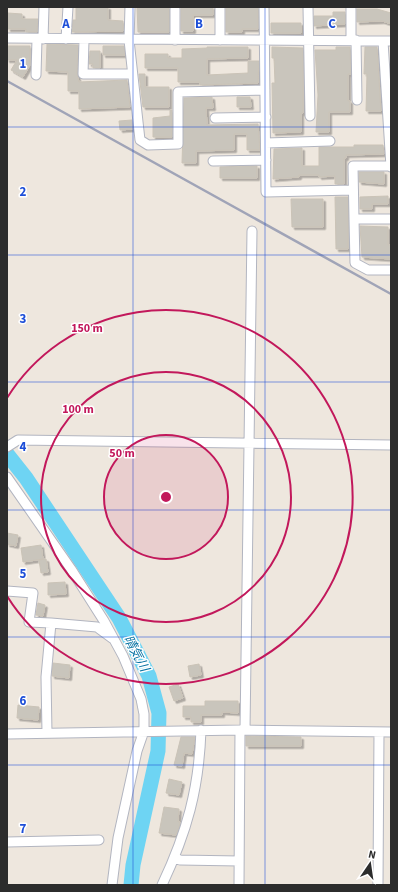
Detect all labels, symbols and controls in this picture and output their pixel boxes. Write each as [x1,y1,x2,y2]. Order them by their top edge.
text: A [61,15,70,33]
text: B [195,15,203,33]
text: C [328,15,336,33]
text: 1 [20,55,27,73]
text: 2 [20,183,27,201]
text: 3 [20,310,27,328]
text: 150 m [71,320,103,337]
text: 100 m [62,401,94,418]
text: 4 [20,438,27,456]
text: 50 m [109,445,135,462]
centre of rings [159,490,173,504]
text: 5 [20,565,27,583]
water label: 晴気川 [119,632,154,677]
text: 6 [20,692,27,710]
text: 7 [20,820,27,838]
north arrow [350,844,390,884]
text: N [367,847,377,863]

